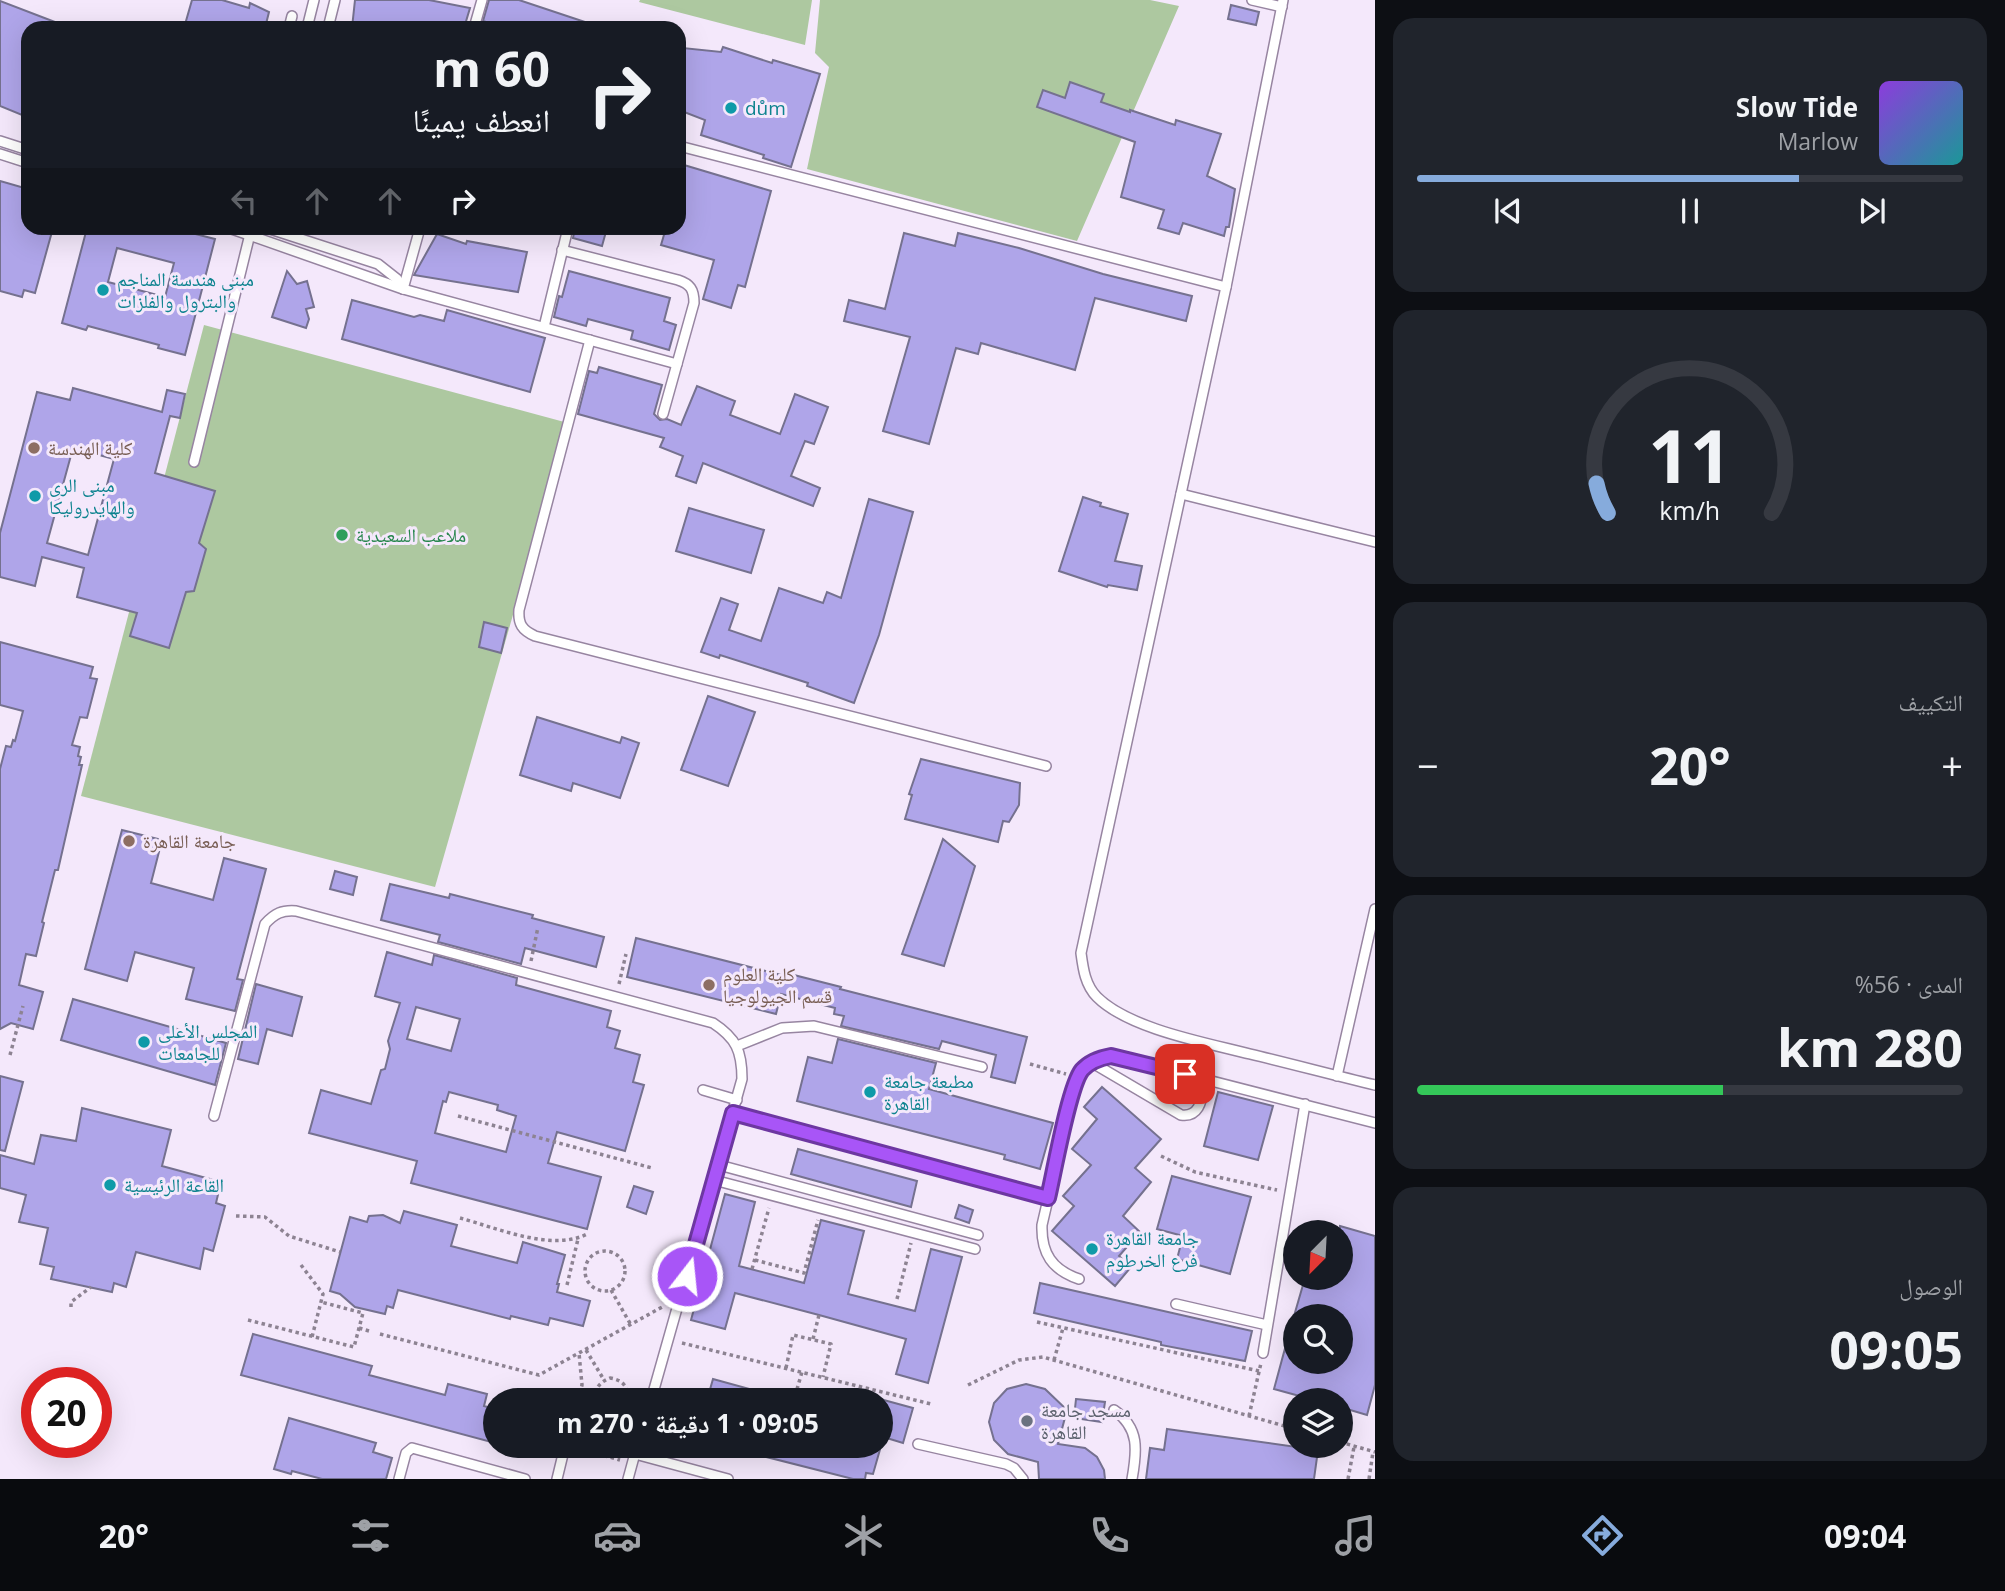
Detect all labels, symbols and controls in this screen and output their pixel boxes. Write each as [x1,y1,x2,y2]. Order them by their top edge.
text: 60 m [433,35,550,101]
icon: right [574,49,665,140]
text: Slow Tide [1736,89,1858,125]
place label: dům [745,95,786,121]
text: انعطف يمينًا [413,98,550,141]
marker: dům [723,100,739,116]
text: Marlow [1778,125,1858,157]
icon: left [225,182,263,220]
icon: ahead [298,182,336,220]
icon: ahead [371,182,409,220]
icon: right [444,182,482,220]
icon: previous [1489,192,1527,230]
icon: pause [1671,192,1709,230]
icon: next [1853,192,1891,230]
place label: مبنى هندسة المناجم والبترول والفلزات [117,266,254,314]
marker: مبنى هندسة المناجم والبترول والفلزات [95,282,111,298]
text: 11 [1648,406,1732,505]
place label: كلية الهندسة [48,435,132,461]
marker: كلية الهندسة [26,440,42,456]
place label: مبنى الرى والهايدروليكا [49,472,135,520]
marker: مبنى الرى والهايدروليكا [27,488,43,504]
text: km/h [1660,493,1720,527]
place label: ملاعب السعيدية [356,522,466,548]
marker: ملاعب السعيدية [334,527,350,543]
text: التكييف [1898,686,1963,718]
text: 20° [1649,729,1731,800]
text: − [1417,739,1439,791]
text: + [1941,739,1963,791]
place label: جامعة القاهرة [143,828,236,854]
marker: جامعة القاهرة [121,833,137,849]
place label: كلية العلوم قسم الجيولوجيا [723,961,832,1009]
text: المدى · 56% [1855,968,1963,1000]
marker: كلية العلوم قسم الجيولوجيا [701,977,717,993]
text: 280 km [1777,1011,1963,1082]
place label: المجلس الأعلى للجامعات [158,1018,258,1066]
marker: المجلس الأعلى للجامعات [136,1034,152,1050]
pin [1155,1044,1215,1104]
icon: arrive [1166,1055,1204,1093]
place label: مطبعة جامعة القاهرة [884,1068,974,1116]
marker: مطبعة جامعة القاهرة [862,1084,878,1100]
place label: القاعة الرئيسية [124,1172,224,1198]
marker: القاعة الرئيسية [102,1177,118,1193]
north arrow [1283,1220,1353,1290]
map controls [1283,1220,1353,1458]
place label: جامعة القاهرة فرع الخرطوم [1106,1225,1199,1274]
position arrow [650,1239,724,1313]
marker: جامعة القاهرة فرع الخرطوم [1084,1241,1100,1257]
text: الوصول [1899,1270,1963,1302]
button: search [1283,1304,1353,1374]
text: 09:05 [1829,1313,1963,1384]
speed limit sign: 20 [21,1367,112,1458]
button: layers [1283,1388,1353,1458]
place label: مسجد جامعة القاهرة [1041,1397,1131,1445]
text: 09:05 · 1 دقيقة · 270 m [557,1405,819,1441]
marker: مسجد جامعة القاهرة [1019,1413,1035,1429]
icon: filters [346,1511,395,1560]
icon: car [593,1511,642,1560]
icon: climate [839,1511,888,1560]
icon: phone [1085,1511,1134,1560]
icon: music [1331,1511,1380,1560]
icon: directions [1578,1511,1627,1560]
text: 20° [99,1514,149,1557]
text: 09:04 [1824,1514,1906,1557]

